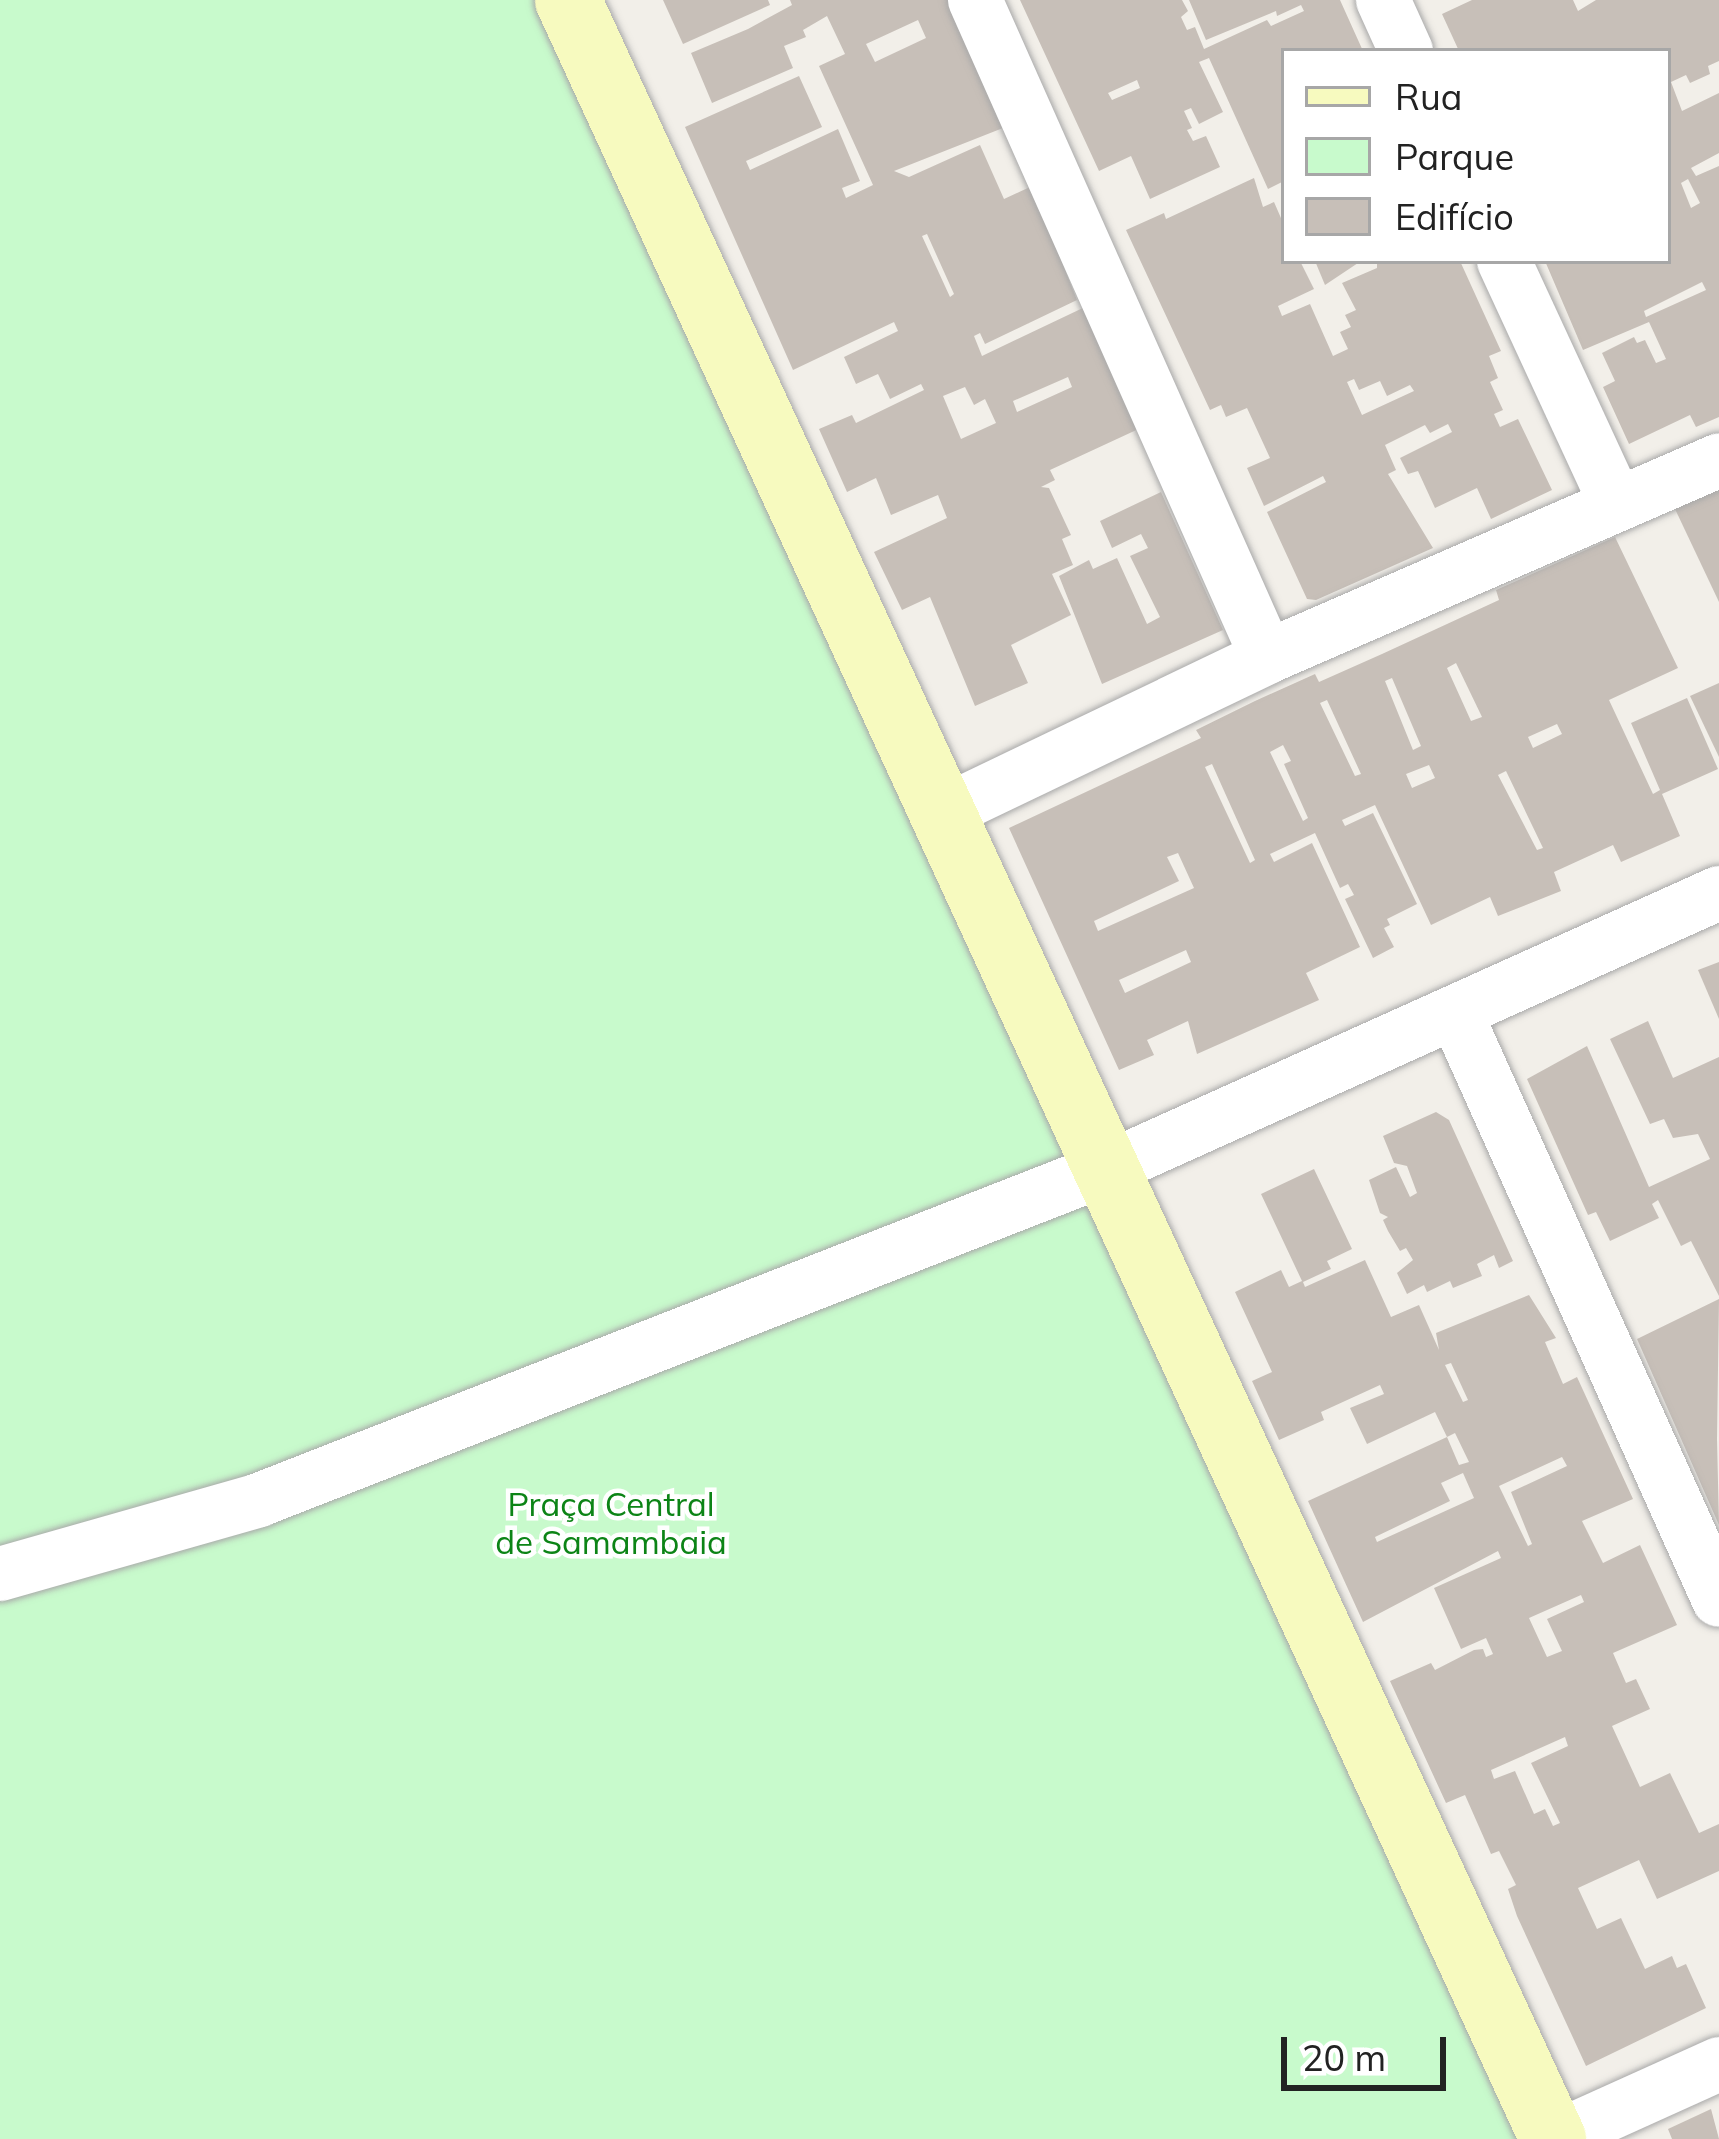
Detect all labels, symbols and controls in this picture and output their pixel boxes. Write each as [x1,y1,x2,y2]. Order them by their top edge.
legend [1281,48,1671,264]
text: Rua [1395,74,1462,119]
text: Parque [1395,134,1514,179]
text: Edifício [1395,194,1514,239]
park label: Praça Central de Samambaia [495,1484,727,1562]
scale bar [1287,2013,1452,2087]
text: 20 m [1302,2035,1386,2080]

